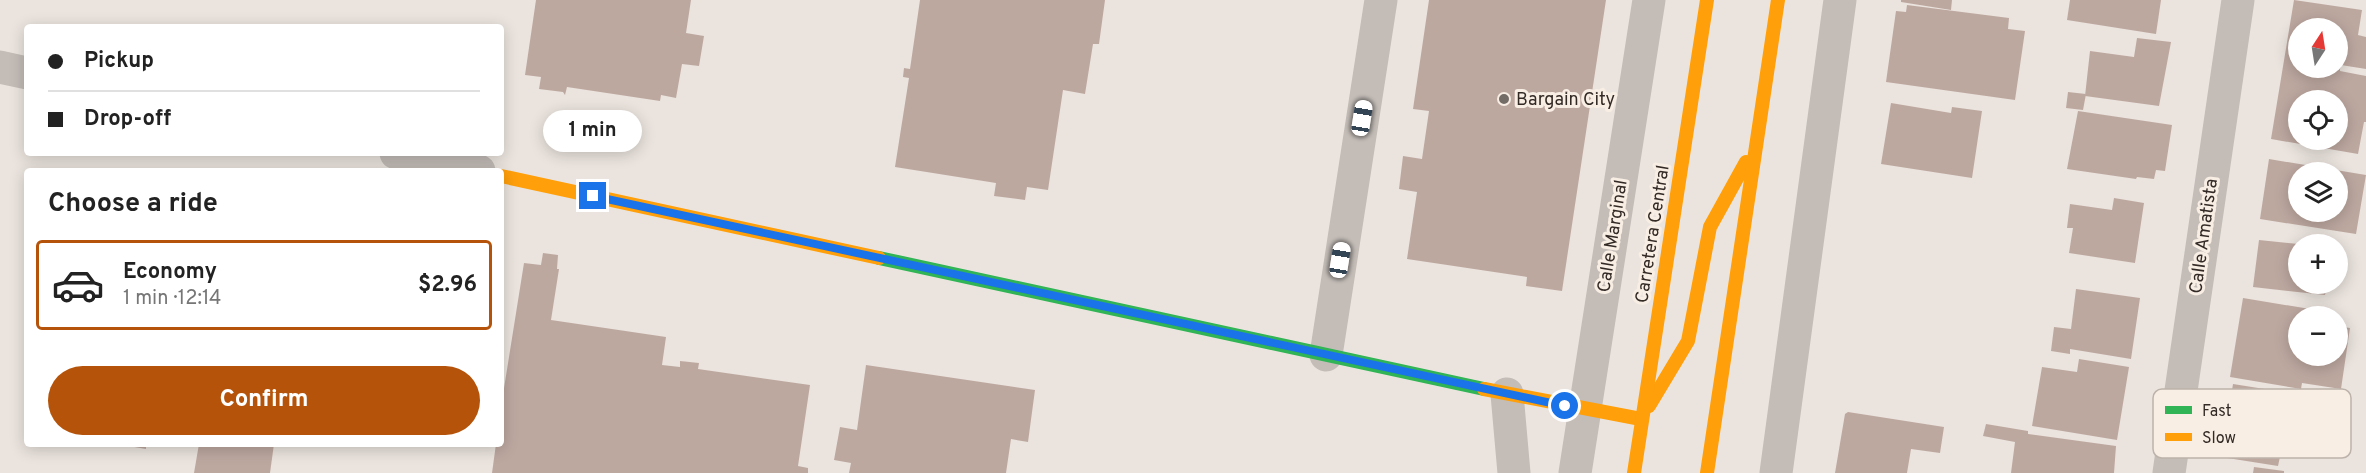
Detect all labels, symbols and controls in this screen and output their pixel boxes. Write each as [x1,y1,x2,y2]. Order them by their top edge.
north arrow [2288,18,2348,78]
map controls [2288,18,2348,366]
text: Pickup [84,48,154,75]
place label: Bargain City [1516,89,1615,112]
button: locate [2288,90,2348,150]
marker: Bargain City [1497,92,1511,106]
car [1350,99,1374,137]
text: Drop-off [84,106,171,133]
callout: 1 min [544,109,642,151]
text: 1 min [568,118,617,144]
button: layers [2288,162,2348,222]
street label: Carretera Central [1631,164,1676,305]
street label: Calle Amatista [2185,177,2224,295]
street label: Calle Marginal [1593,178,1634,294]
route end [579,182,606,209]
text: Choose a ride [48,187,218,221]
button: + [2288,234,2348,294]
car [1328,241,1352,279]
icon: car [51,258,105,312]
text: Economy [123,259,217,286]
text: $2.96 [418,272,477,299]
text: 1 min · 12:14 [123,286,222,312]
button: − [2288,306,2348,366]
button: Confirm [48,366,480,435]
legend [2153,389,2351,458]
route start [1551,392,1578,419]
text: Fast [2202,402,2232,422]
text: Slow [2202,429,2236,449]

